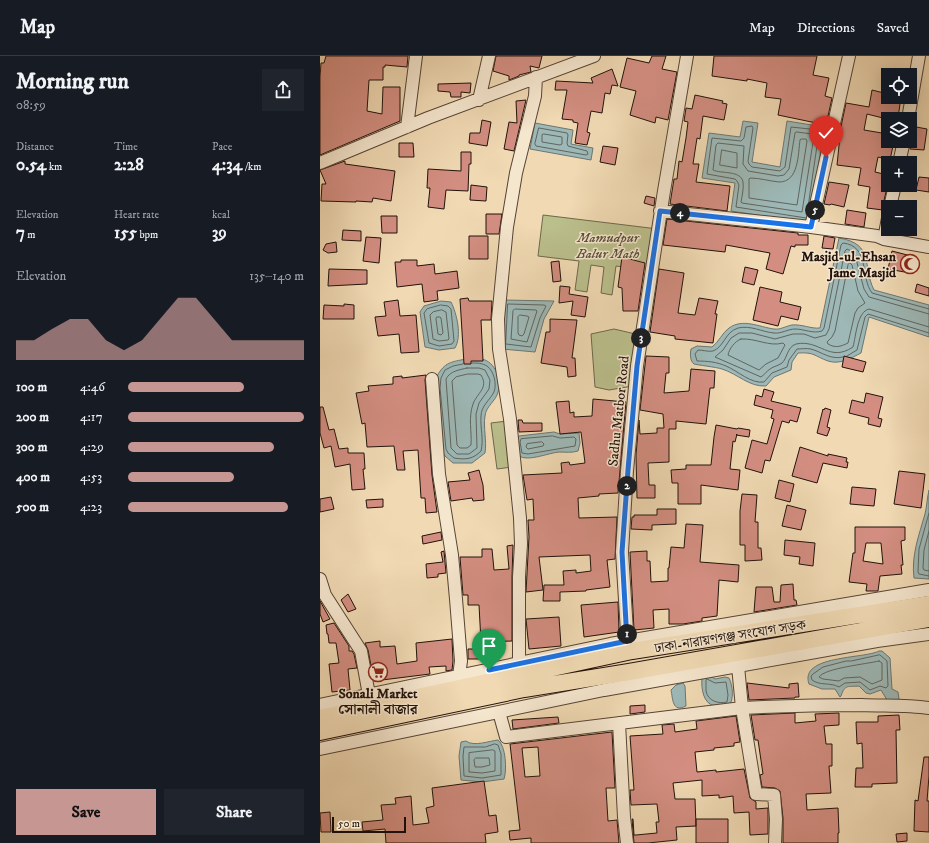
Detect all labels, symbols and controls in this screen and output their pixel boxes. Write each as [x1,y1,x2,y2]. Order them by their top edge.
text: Map [20,16,55,39]
text: Map [749,19,775,37]
text: Directions [797,19,855,37]
text: Saved [877,19,909,37]
text: Morning run [16,68,129,95]
map controls [881,68,917,236]
button: locate [881,68,917,104]
button: share [262,69,304,111]
text: 08:59 [16,97,46,113]
button: layers [881,112,917,148]
pin [809,116,843,157]
icon: check [815,122,837,144]
text: Distance [16,140,54,154]
text: Time [114,140,138,154]
text: Pace [212,140,232,154]
text: 0.54 [16,154,46,176]
text: 2:28 [114,154,144,176]
text: 4:34 [212,154,242,176]
button: + [881,156,917,192]
text: km [46,160,62,174]
text: /km [242,160,261,174]
pin: 5 [805,200,825,220]
button: − [881,200,917,236]
pin: 4 [670,203,690,223]
text: 5 [812,203,818,217]
text: 4 [677,206,683,220]
text: Elevation [16,208,59,222]
text: Heart rate [114,208,159,222]
text: kcal [212,208,230,222]
text: 7 [16,222,25,244]
text: 155 [114,222,137,244]
text: 39 [212,222,227,244]
text: m [25,228,36,242]
text: bpm [137,228,158,242]
park label: Mamudpur Balur Math [575,229,640,263]
place label: Masjid-ul-Ehsan Jame Masjid [801,248,897,282]
mosque icon: Masjid-ul-Ehsan Jame Masjid [899,253,921,275]
text: Elevation [16,268,66,284]
text: 135–140 m [249,268,304,284]
pin: 3 [631,328,651,348]
text: 3 [639,331,643,345]
street label: Sadhu Matbor Road [604,355,634,467]
text: 100 m [16,379,47,395]
text: 4:46 [80,379,105,395]
text: 200 m [16,409,49,425]
text: 4:17 [80,409,103,425]
text: 300 m [16,439,47,455]
text: 4:29 [80,439,104,455]
text: 400 m [16,469,50,485]
text: 4:53 [80,469,102,485]
pin: 2 [617,476,637,496]
text: 2 [624,479,630,493]
text: 500 m [16,499,49,515]
text: 4:23 [80,499,102,515]
street label: ঢাকা-নারায়ণগঞ্জ সংযোগ সড়ক [652,616,808,658]
pin: 1 [617,624,637,644]
text: 1 [625,627,629,641]
pin [472,629,506,670]
icon: arrive [478,635,500,657]
supermarket icon: Sonali Market সোনালী বাজার [367,661,389,683]
place label: Sonali Market সোনালী বাজার [338,685,419,719]
button: Save [16,789,156,835]
button: Share [164,789,304,835]
scale bar [332,815,406,834]
text: 50 m [338,817,360,831]

